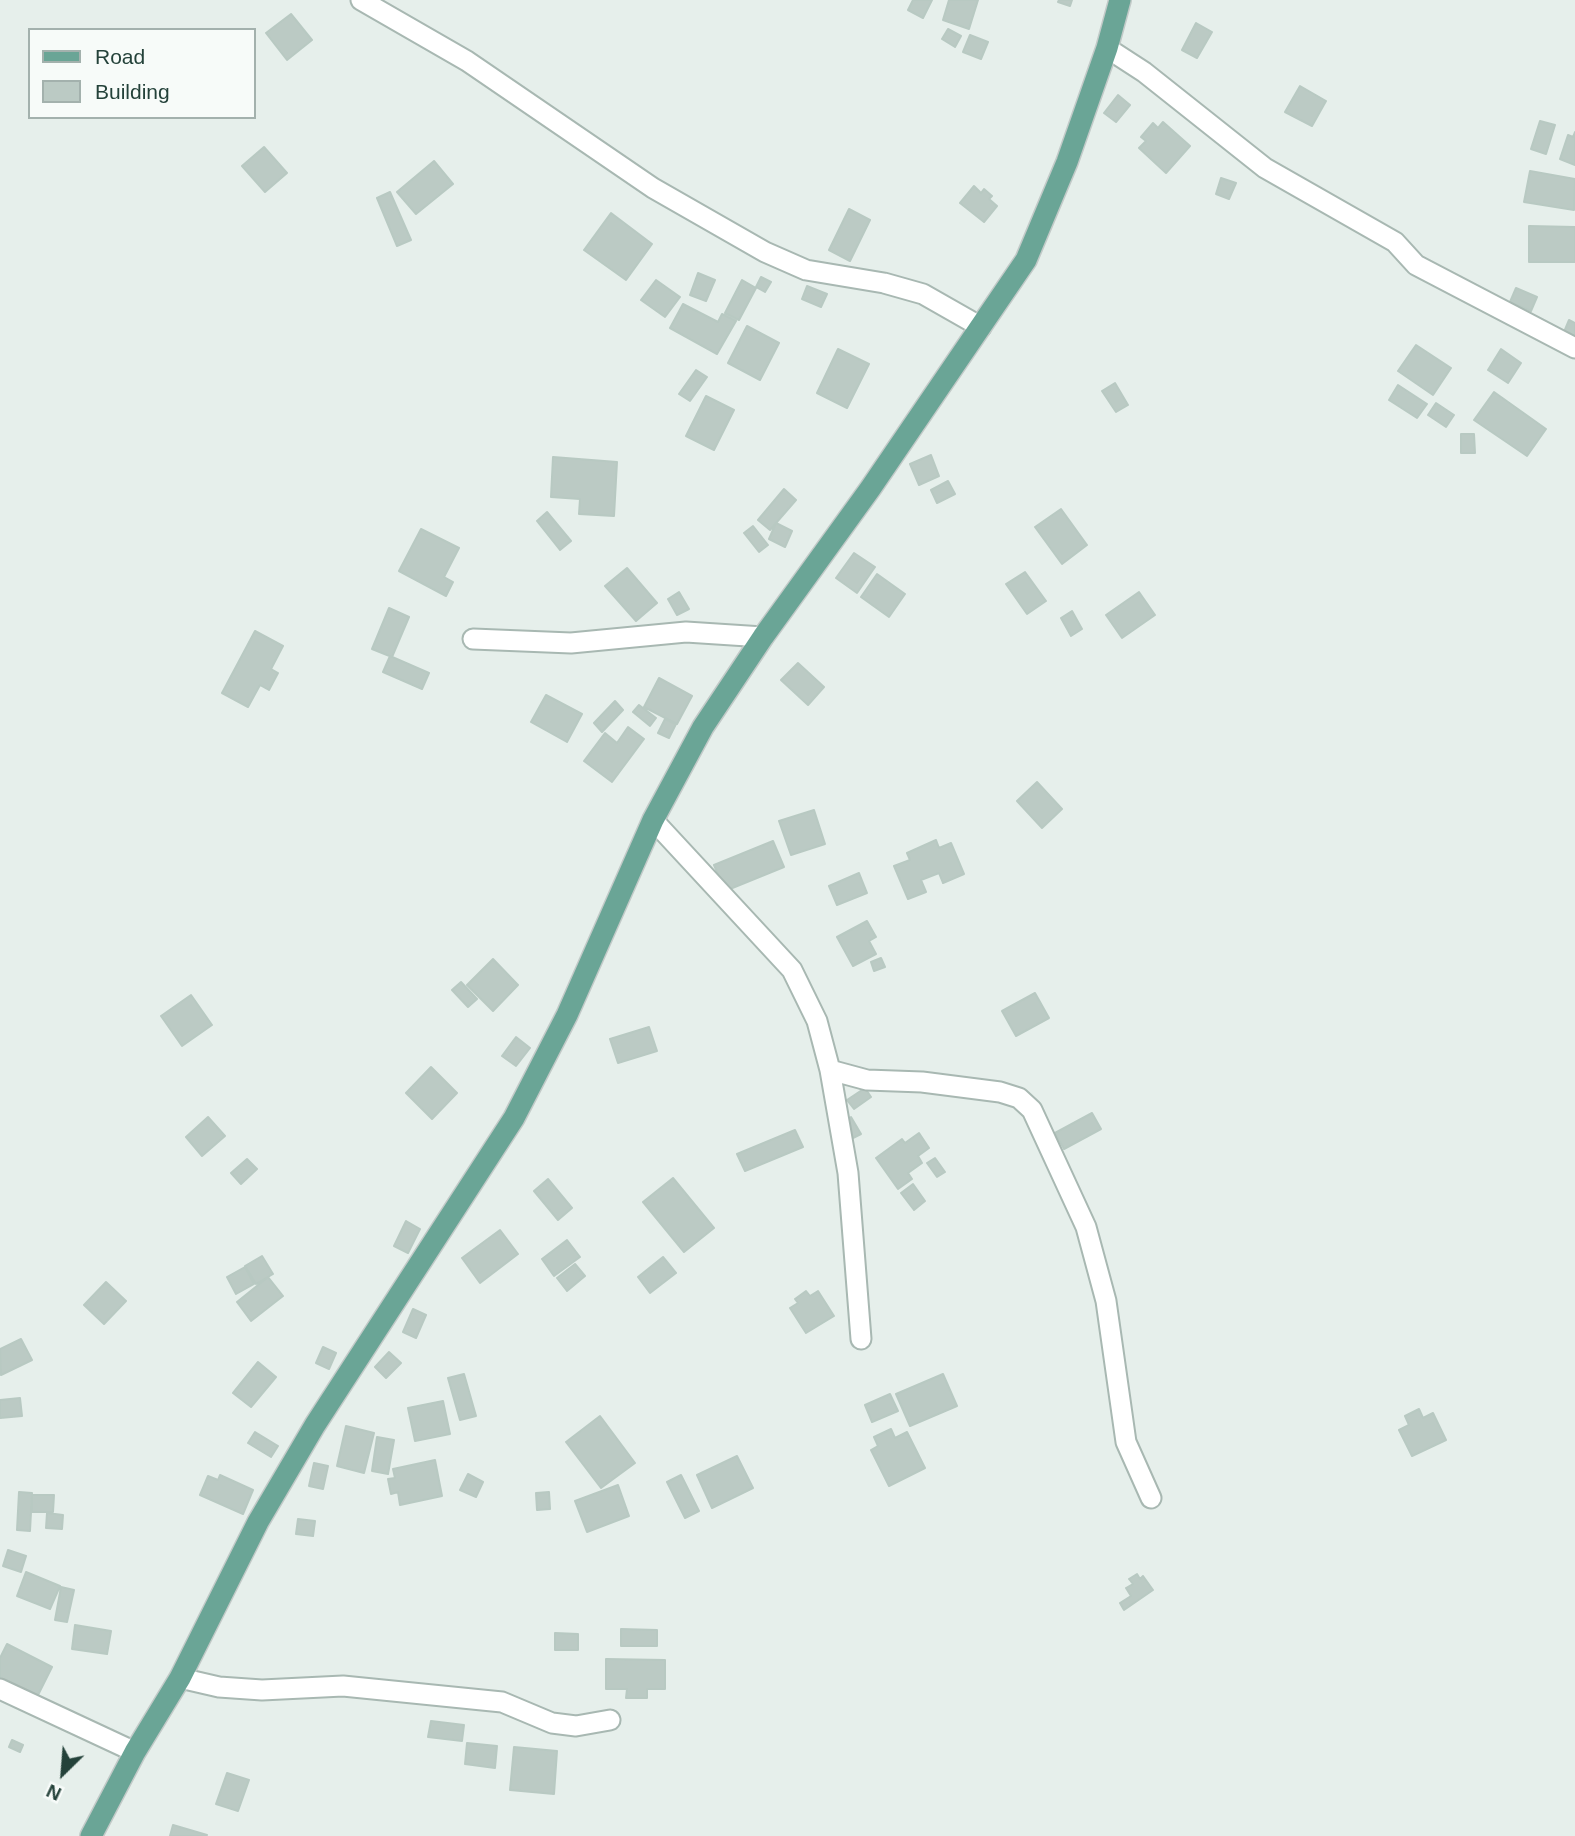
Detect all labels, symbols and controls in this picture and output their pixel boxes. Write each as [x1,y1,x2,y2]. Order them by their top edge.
legend [28,28,256,119]
text: Road [95,45,145,68]
text: Building [95,80,170,103]
north arrow [28,1738,98,1808]
text: N [43,1780,65,1805]

